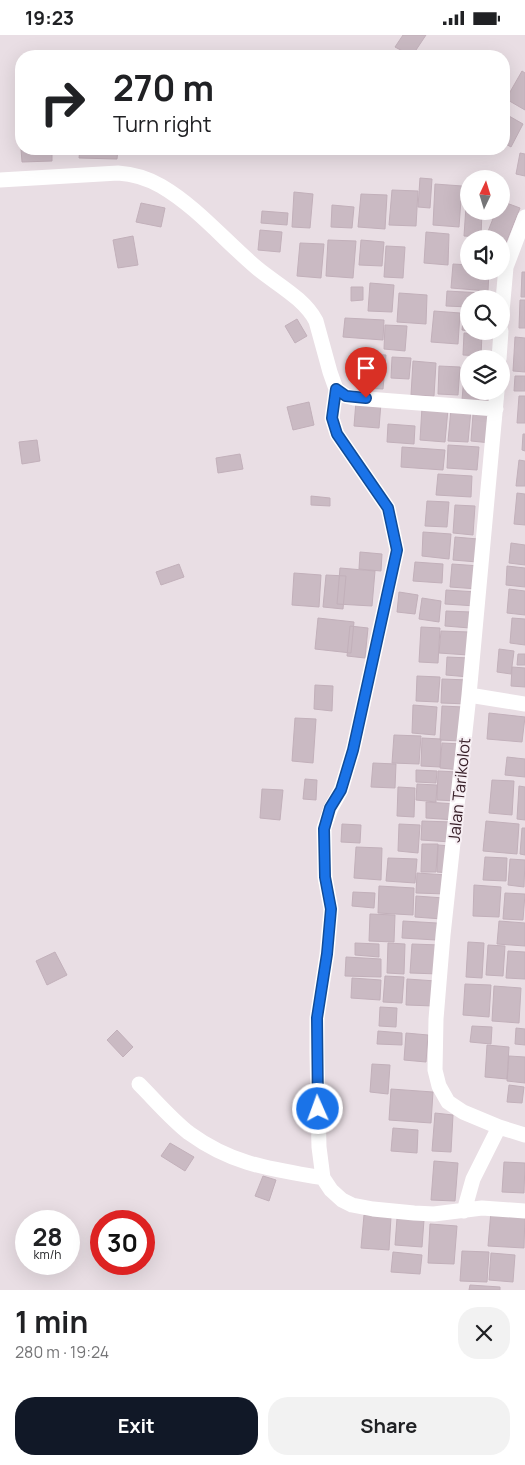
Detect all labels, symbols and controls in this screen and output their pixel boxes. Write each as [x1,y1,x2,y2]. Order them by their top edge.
text: 19:23 [25,5,74,31]
text: 270 m [113,64,214,112]
icon: right [30,70,95,135]
text: Turn right [113,109,211,139]
north arrow [460,170,510,220]
map controls [460,170,510,400]
button: sound [460,230,510,280]
button: search [460,290,510,340]
pin [345,347,387,398]
button: layers [460,350,510,400]
icon: arrive [352,354,380,382]
street label: Jalan Tarikolot [443,736,475,844]
position arrow [291,1082,343,1134]
speed limit sign: 30 [90,1210,155,1275]
text: 28 [32,1219,63,1254]
text: km/h [34,1246,61,1263]
text: 1 min [15,1301,88,1342]
button: close [458,1307,510,1359]
text: 280 m · 19:24 [15,1341,109,1363]
button: Exit [15,1397,258,1455]
button: Share [268,1397,510,1455]

